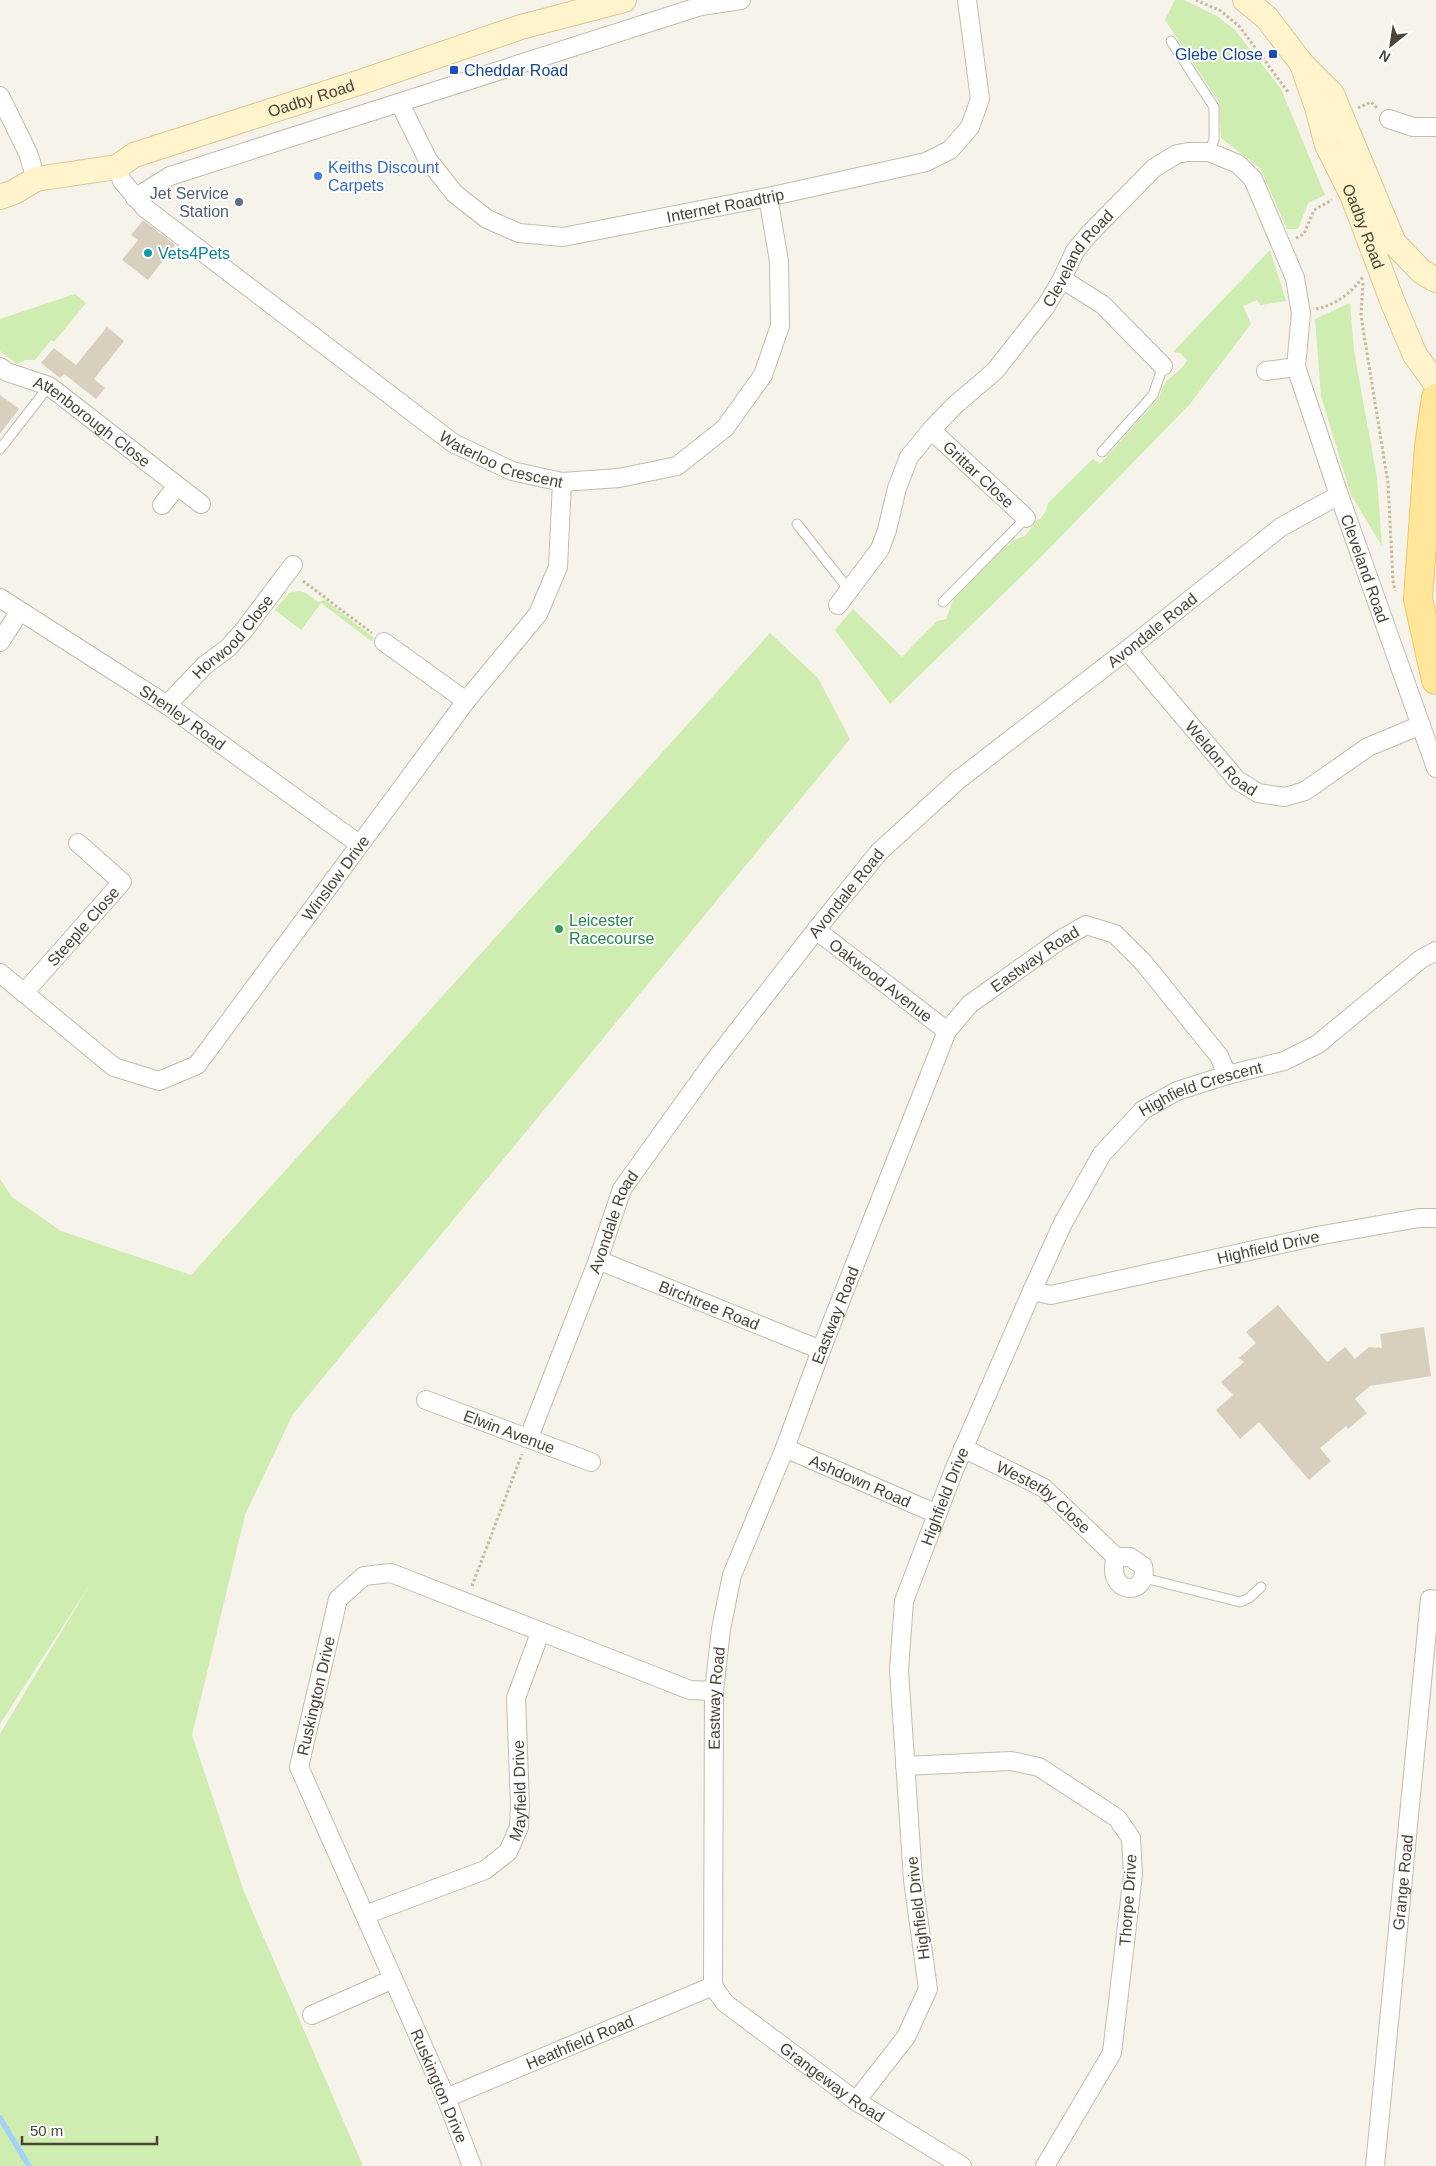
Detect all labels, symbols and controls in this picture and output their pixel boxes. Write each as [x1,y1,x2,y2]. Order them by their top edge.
north arrow [1366,20,1416,70]
place label: Glebe Close [1175,46,1263,63]
text: N [1376,47,1393,66]
marker: Glebe Close [1267,48,1279,60]
place label: Cheddar Road [464,62,568,79]
marker: Cheddar Road [448,64,460,76]
street label: Oadby Road [266,76,356,120]
place label: Keiths Discount Carpets [328,159,440,194]
marker: Keiths Discount Carpets [312,170,324,182]
street label: Oadby Road [1339,181,1388,271]
place label: Jet Service Station [150,185,229,220]
street label: Internet Roadtrip [665,185,786,225]
marker: Jet Service Station [233,196,245,208]
street label: Cleveland Road [1039,206,1116,310]
place label: Vets4Pets [158,245,230,262]
marker: Vets4Pets [142,247,154,259]
street label: Attenborough Close [31,373,154,470]
street label: Waterloo Crescent [436,427,565,491]
street label: Grittar Close [940,437,1017,511]
street label: Cleveland Road [1338,512,1392,625]
street label: Avondale Road [1104,589,1200,670]
street label: Horwood Close [189,591,276,682]
street label: Shenley Road [137,681,229,753]
street label: Weldon Road [1182,718,1260,799]
street label: Winslow Drive [298,832,372,924]
street label: Avondale Road [805,845,887,941]
street label: Steeple Close [44,883,122,969]
place label: Leicester Racecourse [569,912,654,947]
marker: Leicester Racecourse [553,923,565,935]
street label: Eastway Road [987,923,1082,995]
street label: Oakwood Avenue [826,935,936,1025]
street label: Highfield Crescent [1136,1058,1264,1119]
street label: Avondale Road [585,1167,641,1276]
street label: Highfield Drive [1215,1227,1321,1266]
street label: Eastway Road [808,1264,862,1366]
street label: Birchtree Road [657,1277,762,1333]
street label: Elwin Avenue [461,1406,557,1456]
street label: Highfield Drive [918,1444,971,1548]
street label: Ashdown Road [807,1451,913,1510]
street label: Westerby Close [994,1457,1094,1536]
street label: Ruskington Drive [293,1634,338,1757]
street label: Eastway Road [705,1646,727,1750]
street label: Mayfield Drive [505,1740,529,1844]
street label: Grange Road [1389,1834,1416,1931]
street label: Thorpe Drive [1116,1853,1140,1947]
street label: Highfield Drive [903,1855,933,1961]
street label: Heathfield Road [523,2012,636,2072]
street label: Ruskington Drive [407,2027,471,2145]
street label: Grangeway Road [777,2039,888,2125]
scale bar [22,2114,158,2146]
text: 50 m [30,2122,63,2139]

